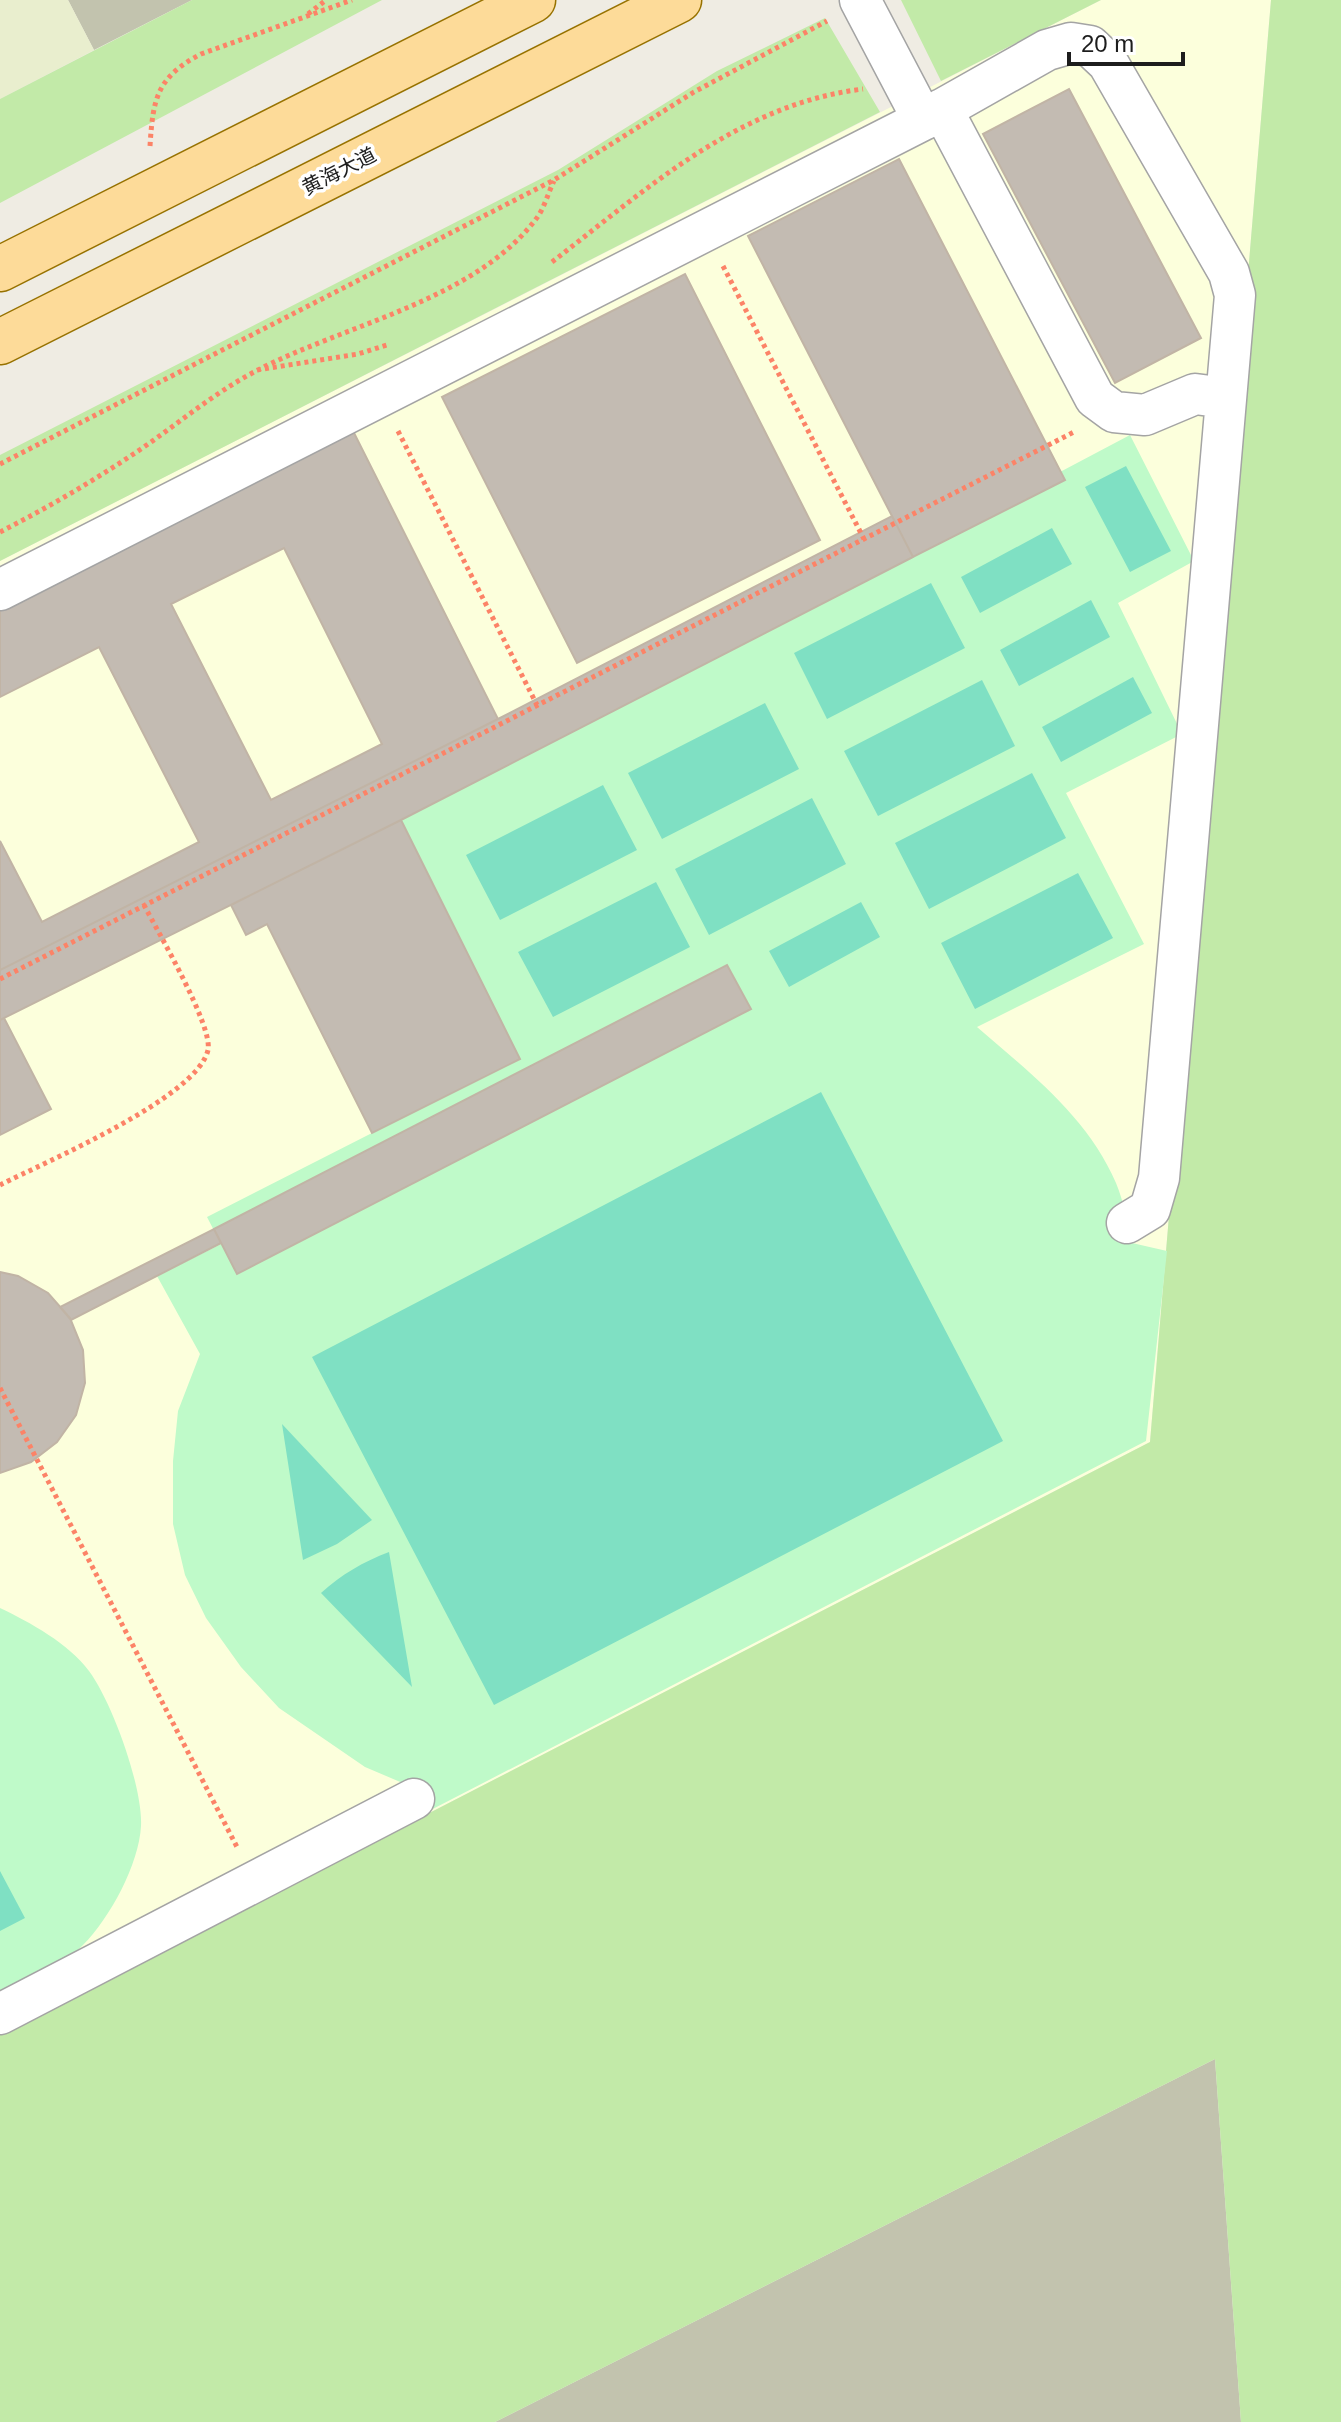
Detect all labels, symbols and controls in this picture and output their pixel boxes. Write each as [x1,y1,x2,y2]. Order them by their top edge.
scale bar [1069,16,1183,66]
text: 20 m [1081,30,1134,57]
street label: 黄海大道 [298,143,380,199]

